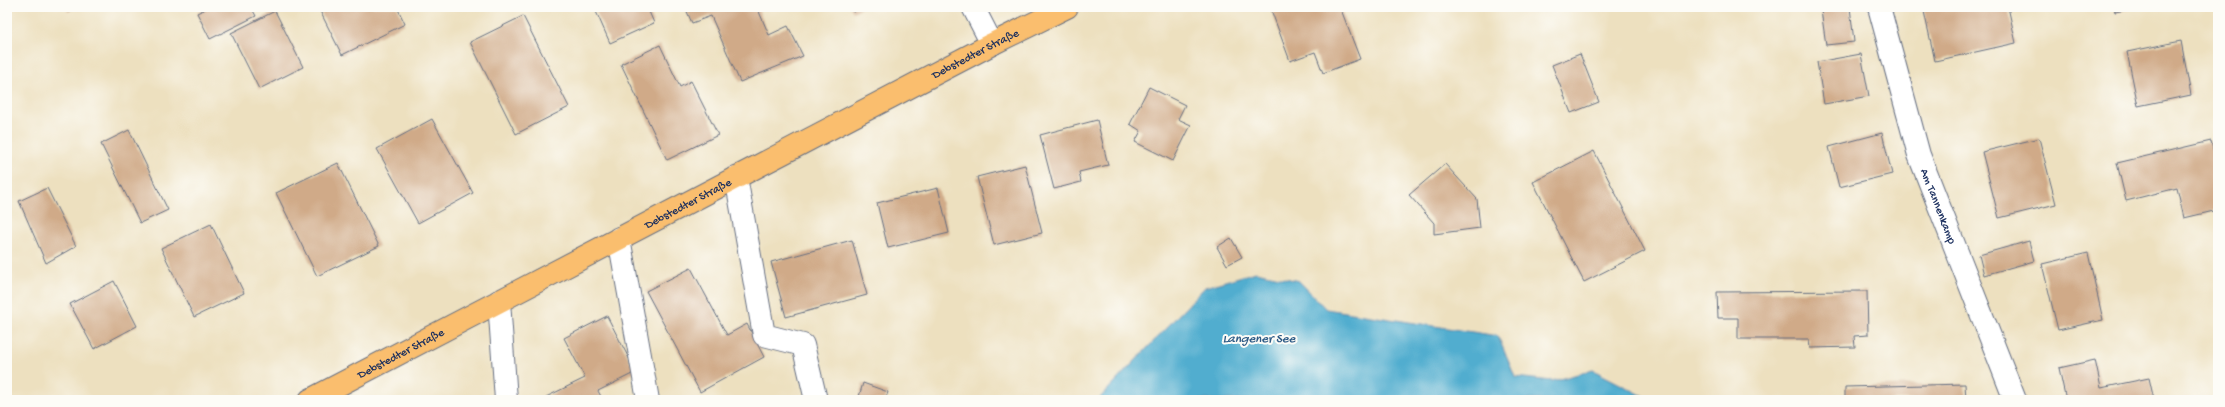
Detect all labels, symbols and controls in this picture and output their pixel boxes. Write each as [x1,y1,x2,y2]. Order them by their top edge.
street label: Debstedter Straße [929,26,1022,84]
street label: Am Tannenkamp [1916,167,1958,246]
street label: Debstedter Straße [642,176,735,234]
street label: Debstedter Straße [355,326,448,383]
water label: Langener See [1223,332,1296,347]

